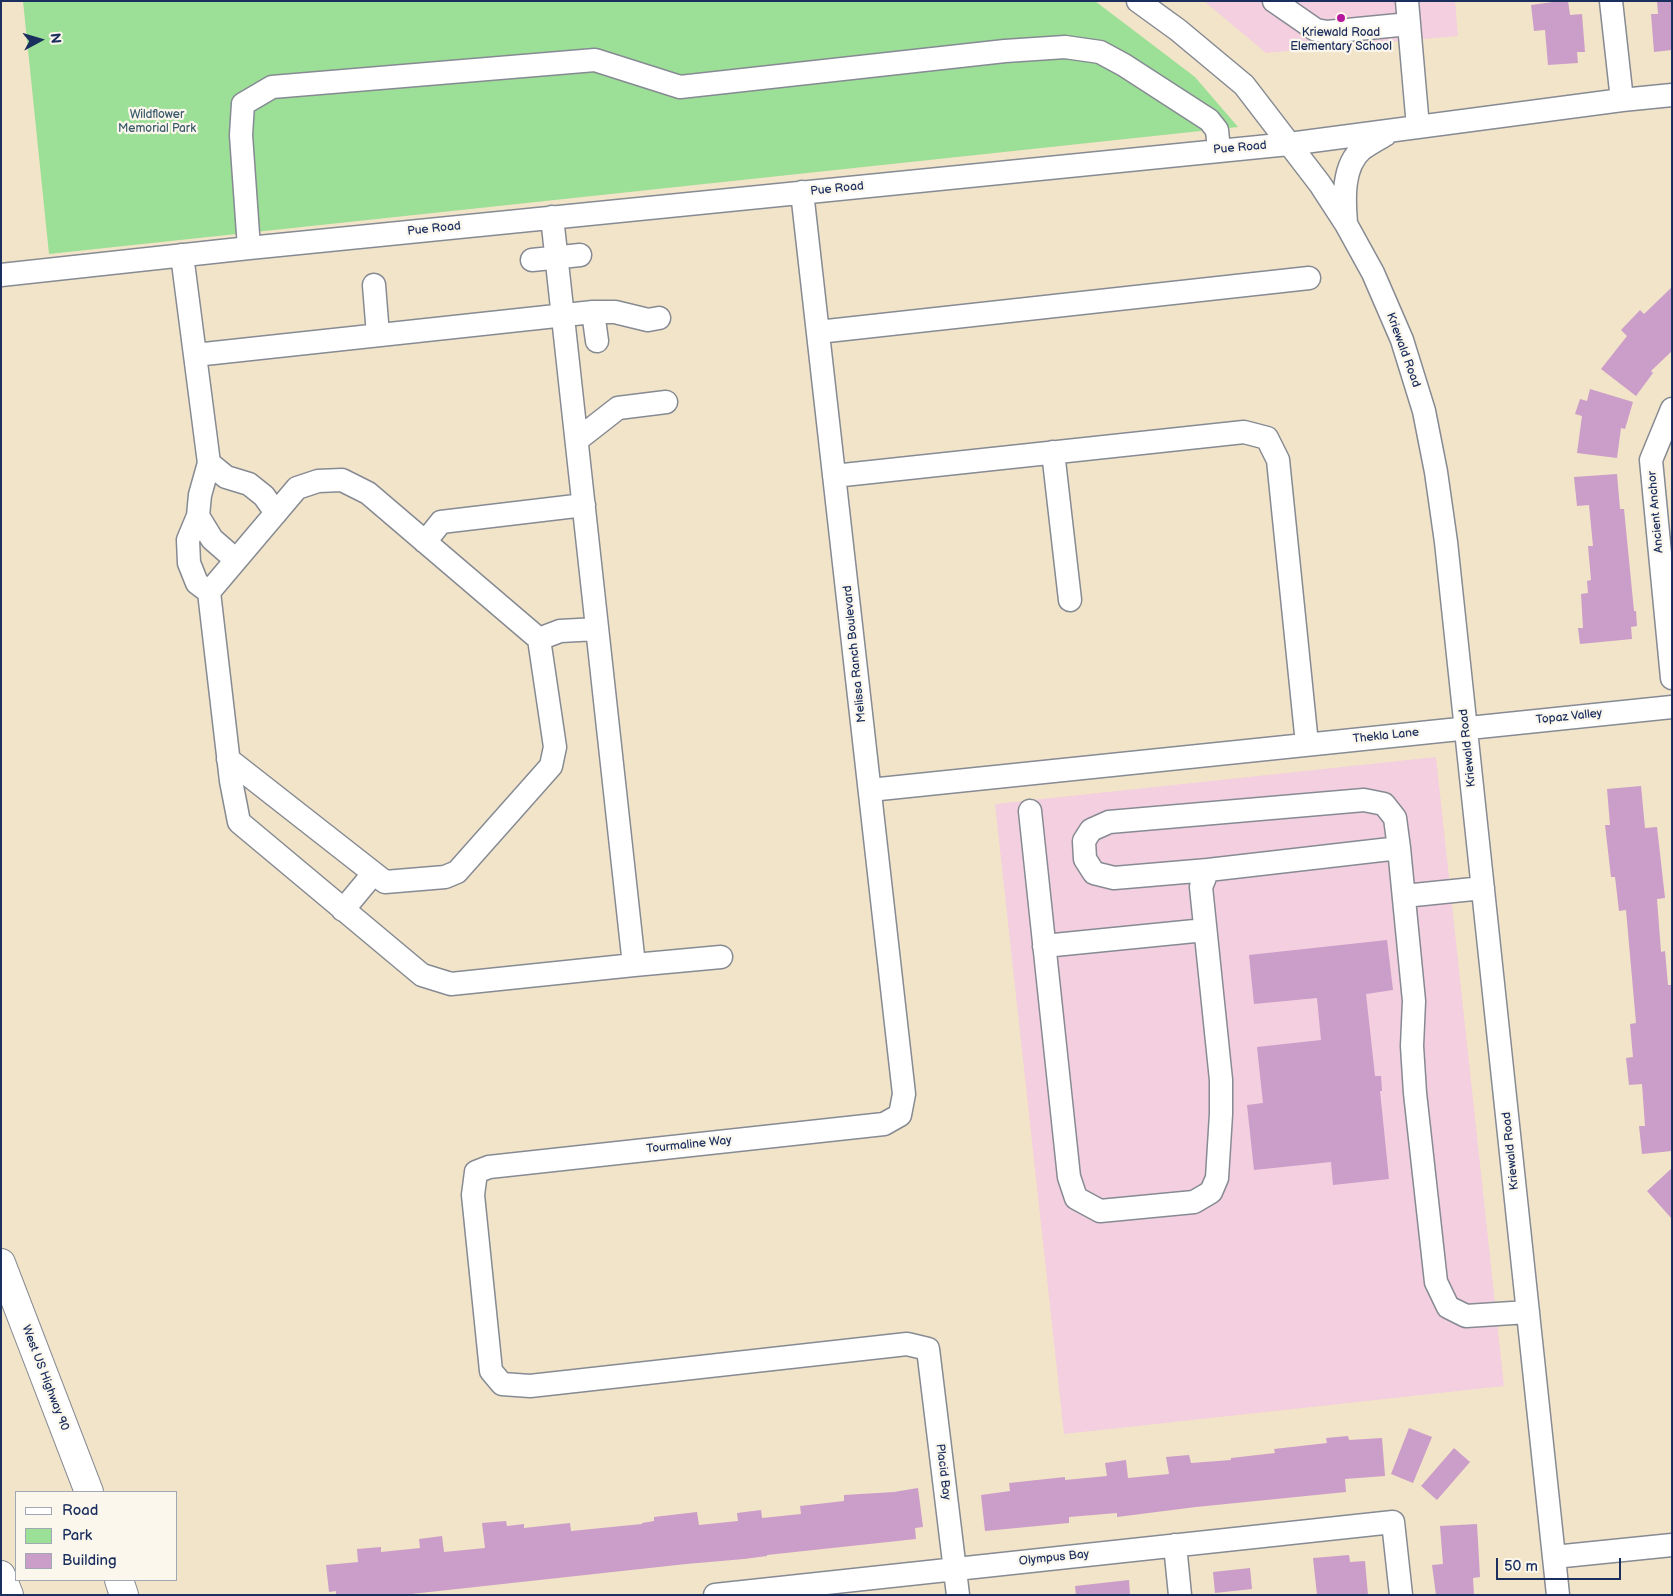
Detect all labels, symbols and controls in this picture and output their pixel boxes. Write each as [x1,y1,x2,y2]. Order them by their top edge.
marker: Kriewald Road Elementary School [1335,12,1347,24]
north arrow [15,15,65,65]
place label: Kriewald Road Elementary School [1290,26,1392,54]
text: N [46,32,64,44]
park label: Wildflower Memorial Park [118,108,196,136]
street label: Pue Road [1213,138,1267,158]
street label: Pue Road [810,179,864,199]
street label: Pue Road [407,219,461,239]
street label: Kriewald Road [1383,311,1423,389]
street label: Ancient Anchor [1645,470,1667,554]
street label: Melissa Ranch Boulevard [841,585,869,723]
street label: Topaz Valley [1535,706,1603,728]
street label: Kriewald Road [1457,708,1479,788]
street label: Thekla Lane [1352,725,1420,747]
street label: Kriewald Road [1500,1111,1522,1191]
street label: Tourmaline Way [646,1133,732,1157]
street label: West US Highway 90 [18,1323,72,1433]
street label: Placid Bay [932,1443,954,1501]
legend [15,1491,178,1581]
text: Road [62,1501,98,1520]
text: Park [62,1526,92,1545]
street label: Olympus Bay [1018,1547,1090,1569]
scale bar [1498,1548,1623,1580]
text: Building [62,1551,117,1570]
text: 50 m [1504,1557,1538,1576]

